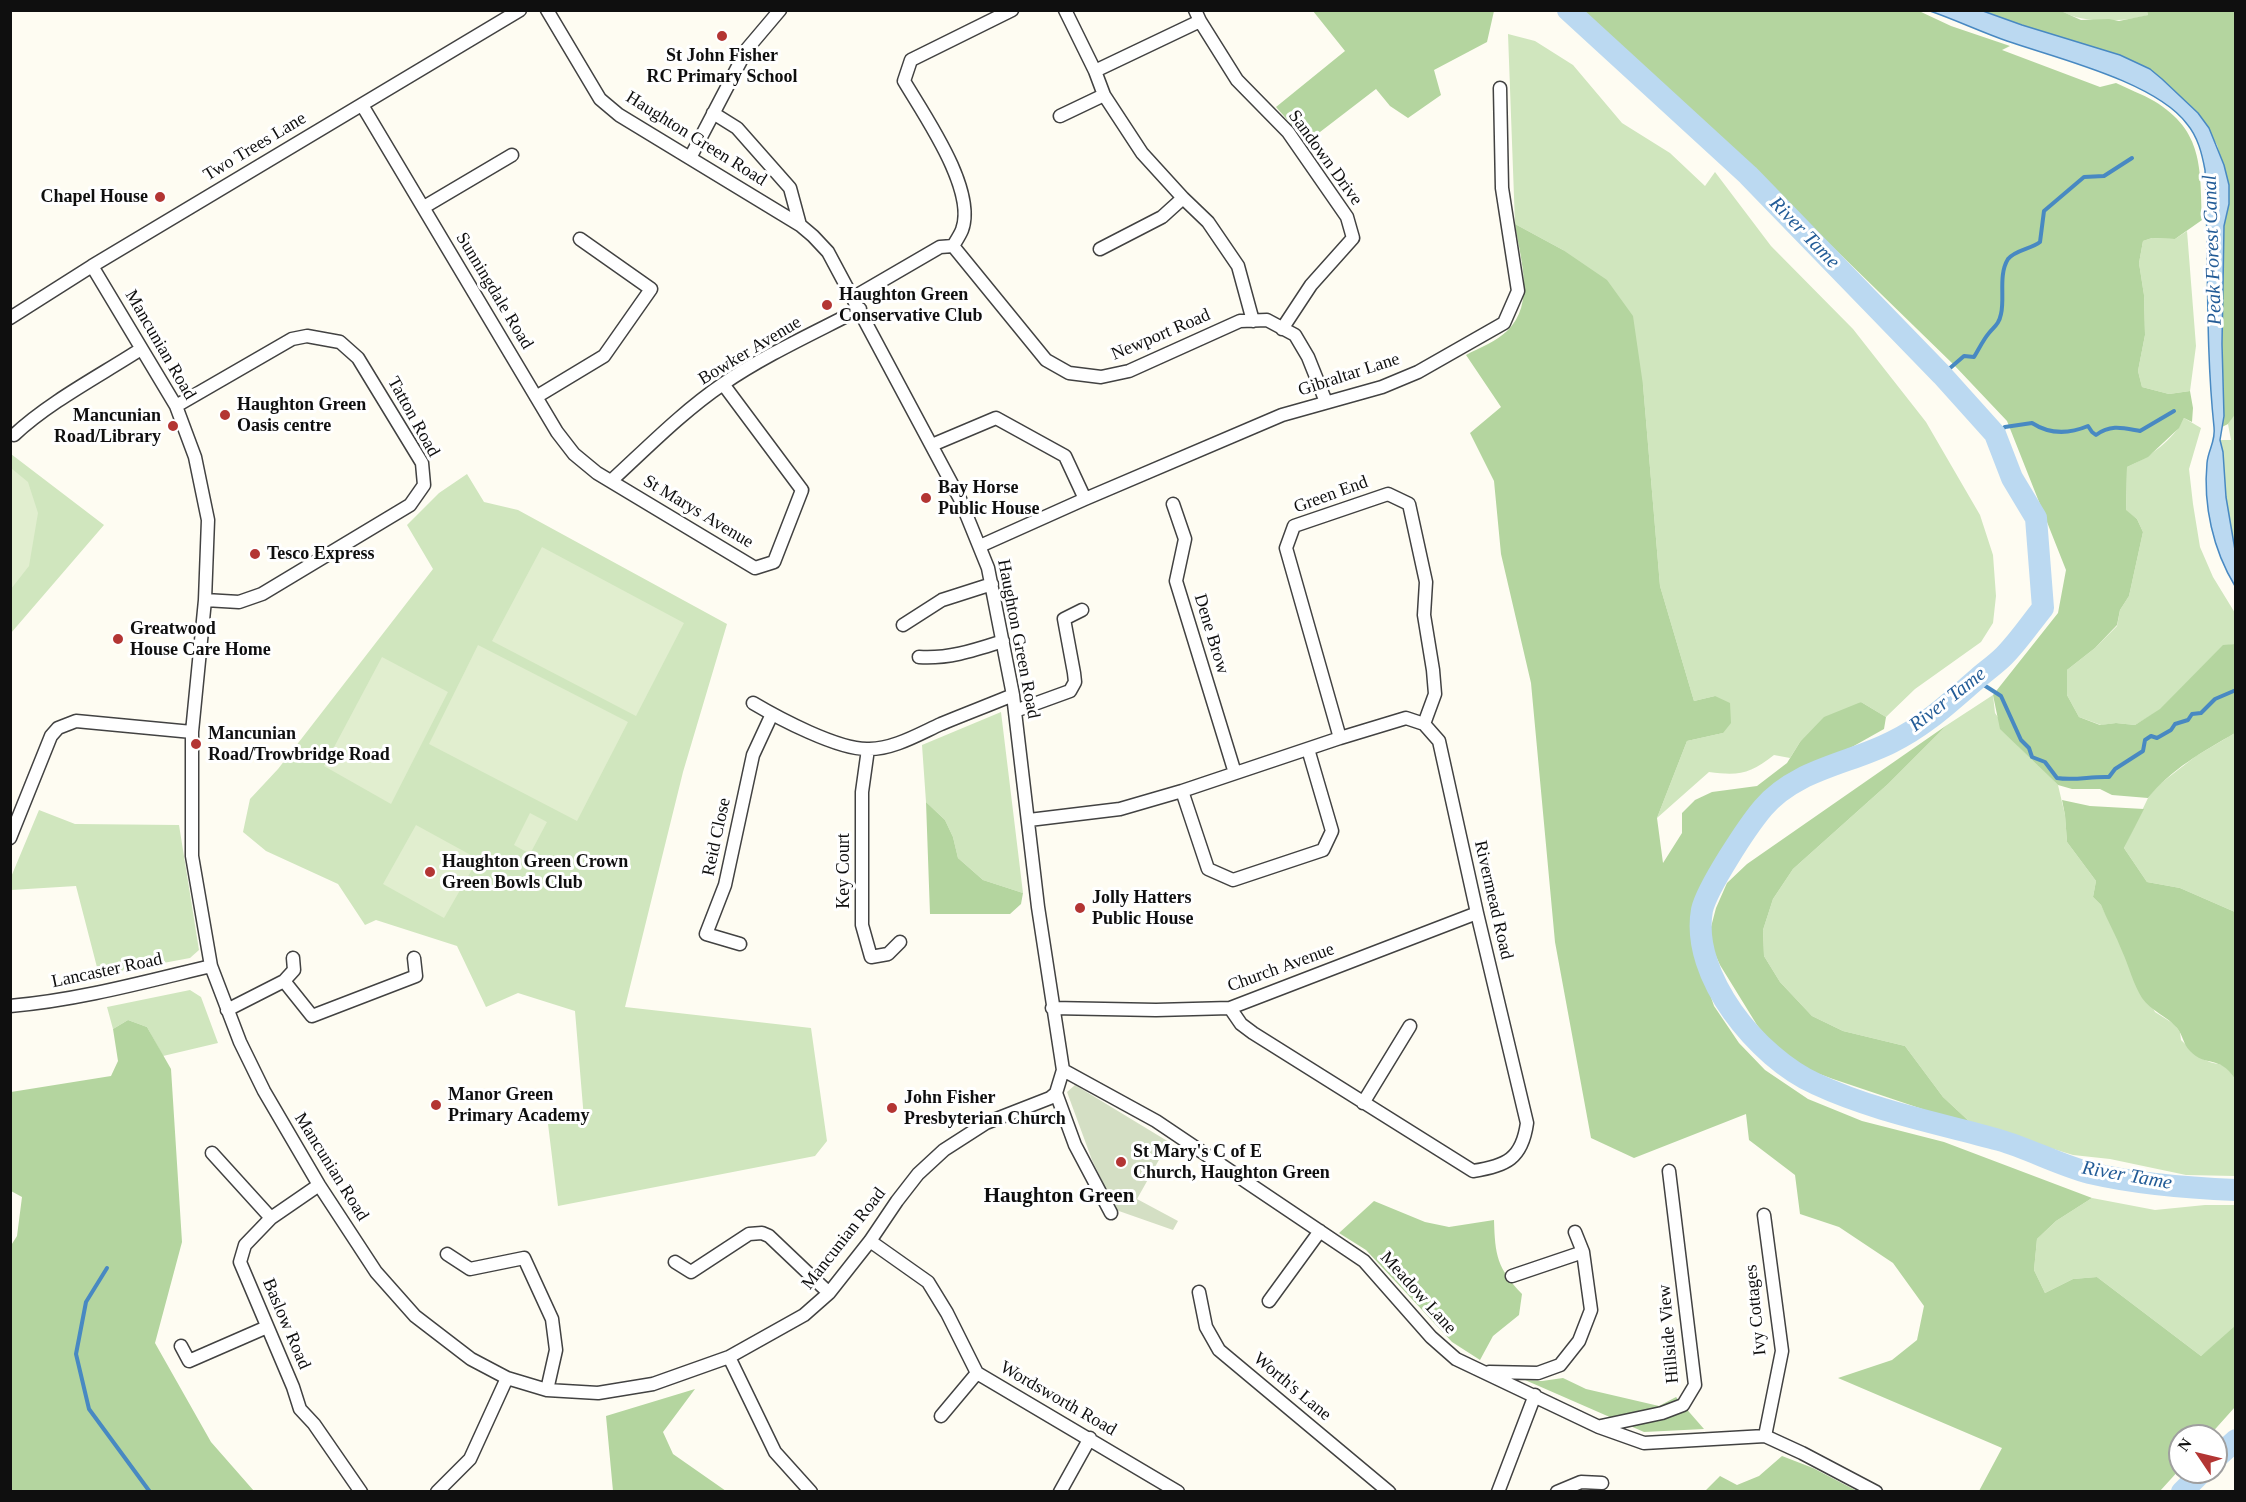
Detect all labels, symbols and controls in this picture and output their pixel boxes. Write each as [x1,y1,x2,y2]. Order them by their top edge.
marker: St John Fisher RC Primary School [715,29,729,43]
place label: St John Fisher RC Primary School [647,45,797,88]
street label: Haughton Green Road [622,87,770,191]
street label: Sandown Drive [1283,106,1367,210]
street label: Two Trees Lane [200,108,310,186]
water label: Peak Forest Canal [2198,174,2228,326]
place label: Chapel House [40,186,148,208]
marker: Chapel House [153,190,167,204]
water label: River Tame [1764,192,1844,274]
street label: Sunningdale Road [451,229,537,353]
place label: Haughton Green Conservative Club [839,284,982,326]
street label: Mancunian Road [120,286,200,404]
marker: Haughton Green Conservative Club [820,298,834,312]
street label: Newport Road [1108,304,1214,366]
street label: Bowker Avenue [695,312,805,390]
street label: Gibraltar Lane [1296,348,1402,402]
street label: Tatton Road [382,373,444,461]
place label: Haughton Green Oasis centre [237,394,366,436]
place label: Mancunian Road/Library [54,405,161,448]
marker: Haughton Green Oasis centre [218,408,232,422]
marker: Mancunian Road/Library [166,419,180,433]
street label: St Marys Avenue [639,471,757,553]
street label: Green End [1291,472,1371,518]
place label: Bay Horse Public House [938,477,1040,520]
marker: Bay Horse Public House [919,491,933,505]
place label: Tesco Express [267,543,375,565]
marker: Tesco Express [248,547,262,561]
street label: Haughton Green Road [992,557,1044,721]
street label: Dene Brow [1189,591,1233,677]
place label: Greatwood House Care Home [130,618,271,660]
marker: Greatwood House Care Home [111,632,125,646]
water label: River Tame [1905,663,1991,737]
place label: Mancunian Road/Trowbridge Road [208,723,390,766]
marker: Mancunian Road/Trowbridge Road [189,737,203,751]
street label: Reid Close [698,796,736,878]
street label: Key Court [833,833,855,909]
street label: Rivermead Road [1469,838,1517,962]
place label: Haughton Green Crown Green Bowls Club [442,851,628,894]
marker: Haughton Green Crown Green Bowls Club [423,865,437,879]
place label: Jolly Hatters Public House [1092,887,1194,930]
marker: Jolly Hatters Public House [1073,901,1087,915]
street label: Church Avenue [1225,939,1337,997]
street label: Lancaster Road [50,949,164,993]
place label: Manor Green Primary Academy [448,1084,589,1126]
place label: John Fisher Presbyterian Church [904,1087,1066,1130]
marker: Manor Green Primary Academy [429,1098,443,1112]
marker: John Fisher Presbyterian Church [885,1101,899,1115]
street label: Mancunian Road [289,1109,373,1225]
place label: St Mary's C of E Church, Haughton Green [1133,1141,1330,1184]
marker: St Mary's C of E Church, Haughton Green [1114,1155,1128,1169]
water label: River Tame [2080,1156,2174,1196]
street label: Mancunian Road [797,1184,891,1294]
district label: Haughton Green [984,1184,1134,1210]
street label: Meadow Lane [1375,1247,1461,1339]
street label: Ivy Cottages [1740,1263,1772,1357]
street label: Baslow Road [257,1275,315,1373]
street label: Hillside View [1654,1284,1684,1384]
street label: Worth's Lane [1249,1348,1335,1426]
street label: Wordsworth Road [996,1357,1120,1441]
north arrow [2168,1424,2228,1484]
text: N [2174,1435,2195,1454]

